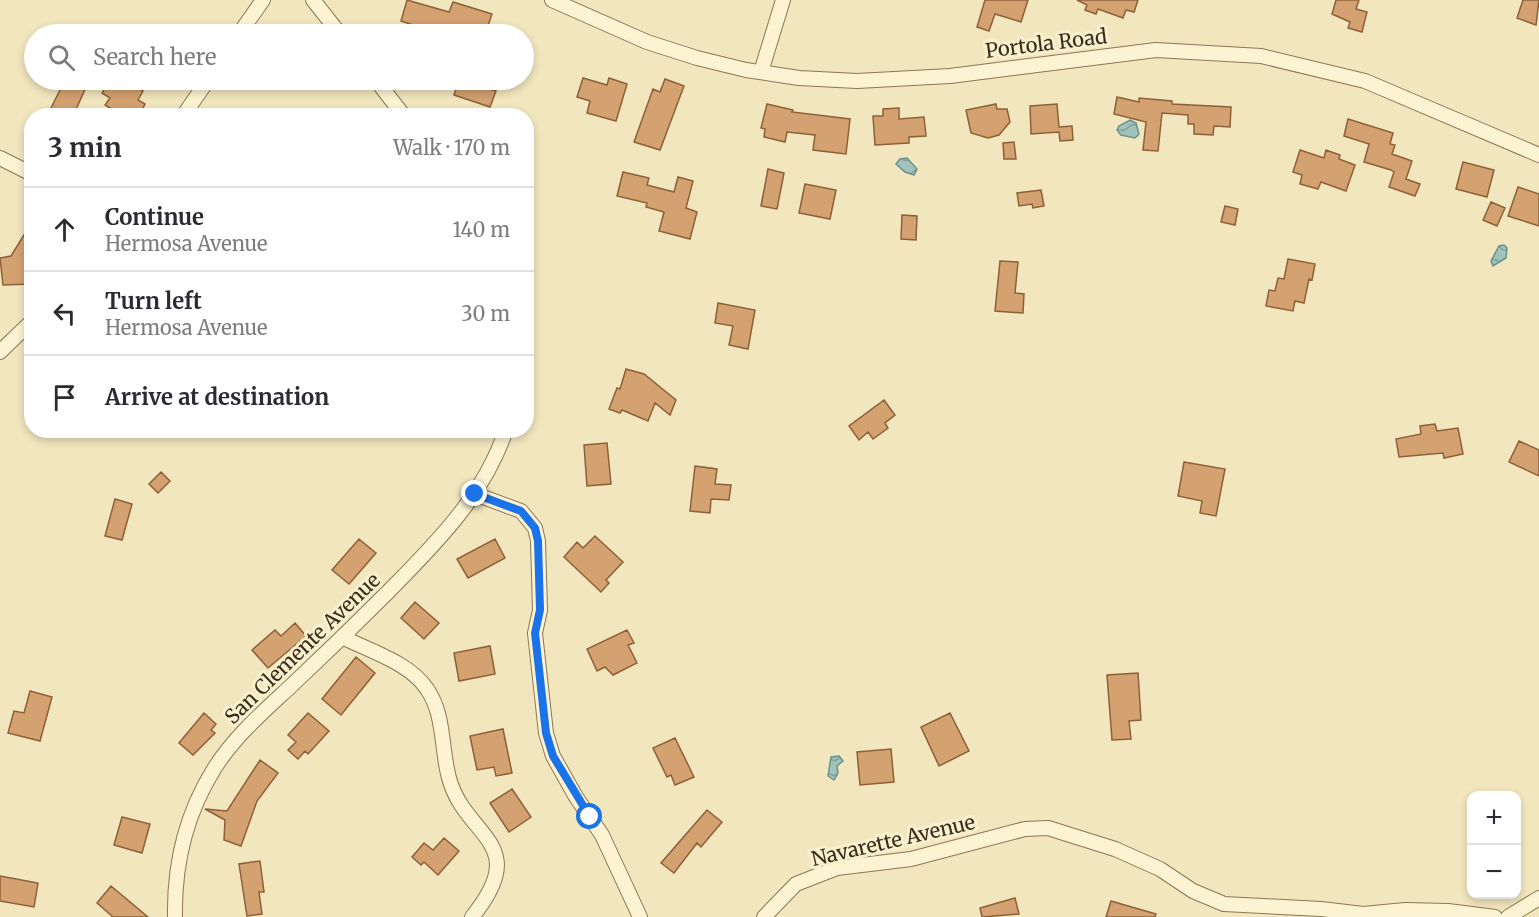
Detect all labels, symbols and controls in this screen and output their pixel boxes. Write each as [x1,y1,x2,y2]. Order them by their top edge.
street label: Portola Road [984,23,1108,63]
search box [24,24,534,90]
icon: search [45,41,78,74]
text: Search here [93,43,216,71]
text: 3 min [48,131,122,164]
text: Walk · 170 m [393,135,510,160]
text: Continue [105,203,204,231]
icon: ahead [48,213,81,246]
text: 140 m [453,217,510,242]
text: Hermosa Avenue [105,231,267,256]
text: Turn left [105,287,202,315]
icon: left [48,297,81,330]
text: 30 m [461,301,510,326]
text: Hermosa Avenue [105,315,267,340]
icon: arrive [48,381,81,414]
text: Arrive at destination [105,383,329,411]
route end [461,480,487,506]
street label: San Clemente Avenue [219,567,385,729]
map controls [1467,791,1521,899]
button: + [1467,791,1521,845]
route start [576,803,602,829]
street label: Navarette Avenue [809,809,977,871]
button: − [1467,845,1521,899]

